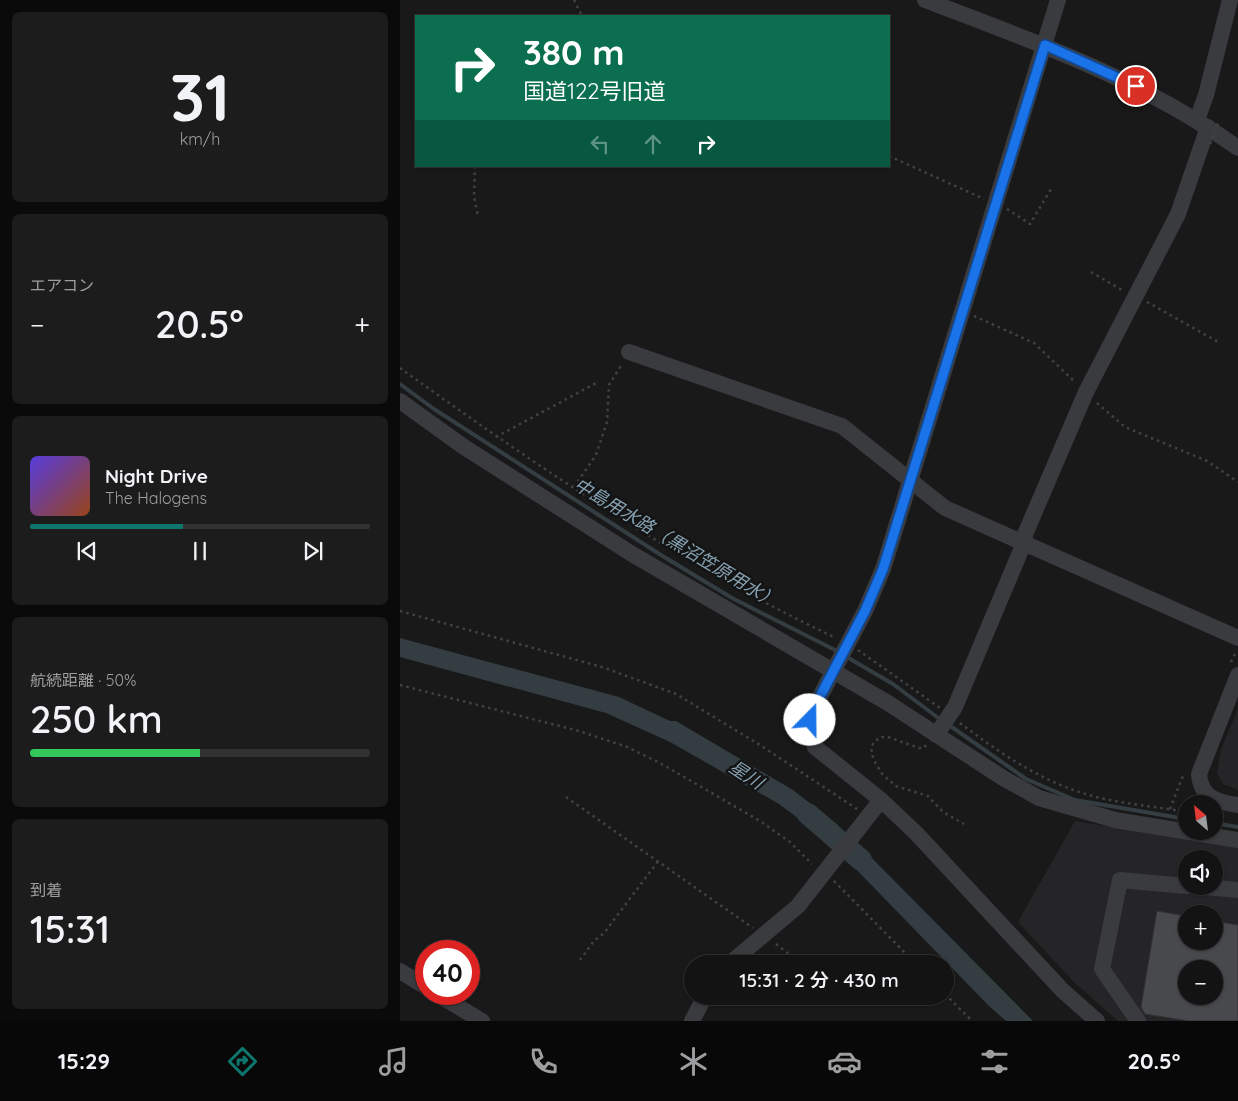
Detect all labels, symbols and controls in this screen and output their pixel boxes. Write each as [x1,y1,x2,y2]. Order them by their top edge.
text: 380 m [523,30,625,74]
icon: right [440,35,505,100]
text: 31 [170,56,230,137]
pin [1115,65,1157,107]
icon: arrive [1122,72,1150,100]
text: 国道122号旧道 [523,77,666,105]
text: km/h [180,129,220,149]
icon: left [586,130,614,158]
icon: ahead [639,130,667,158]
icon: right [692,130,720,158]
text: エアコン [30,275,94,295]
text: 20.5° [155,300,244,348]
text: − [30,307,45,342]
text: + [354,307,370,342]
text: Night Drive [105,464,208,488]
water label: 中島用水路（黒沼笠原用水） [570,472,782,613]
text: The Halogens [105,488,207,508]
icon: previous [73,537,101,565]
icon: pause [186,537,214,565]
icon: next [299,537,327,565]
text: 航続距離 · 50% [30,670,137,690]
position arrow [783,693,835,745]
text: 250 km [30,695,163,743]
water label: 星川 [725,755,769,795]
north arrow [1178,795,1222,840]
map controls [1178,795,1223,1005]
button: sound [1178,850,1223,895]
text: 到着 [30,880,62,900]
text: 15:31 [30,905,110,953]
button: + [1178,905,1223,950]
speed limit sign: 40 [415,940,480,1005]
button: − [1178,960,1223,1005]
text: 15:31 · 2 分 · 430 m [739,968,899,992]
icon: directions [225,1044,260,1079]
icon: music [376,1044,411,1079]
icon: phone [526,1044,561,1079]
icon: climate [676,1044,711,1079]
icon: car [827,1044,862,1079]
icon: filters [977,1044,1012,1079]
text: 15:29 [58,1047,110,1075]
text: 20.5° [1127,1047,1180,1075]

